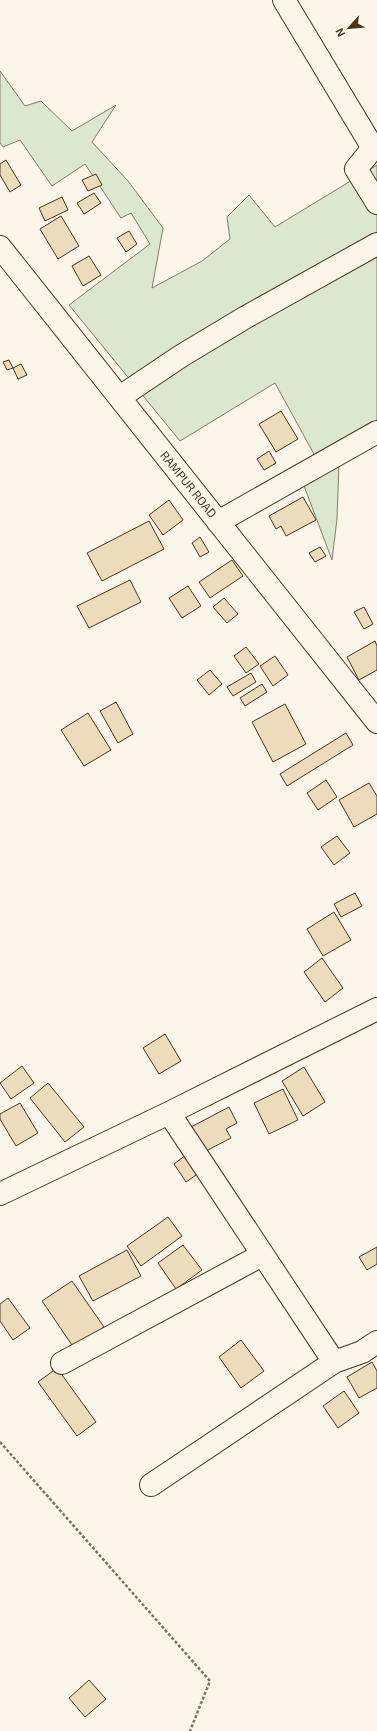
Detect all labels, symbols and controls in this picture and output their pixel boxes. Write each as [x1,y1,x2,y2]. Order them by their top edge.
north arrow [329,8,369,48]
text: N [332,26,347,39]
street label: RAMPUR ROAD [158,448,220,520]

